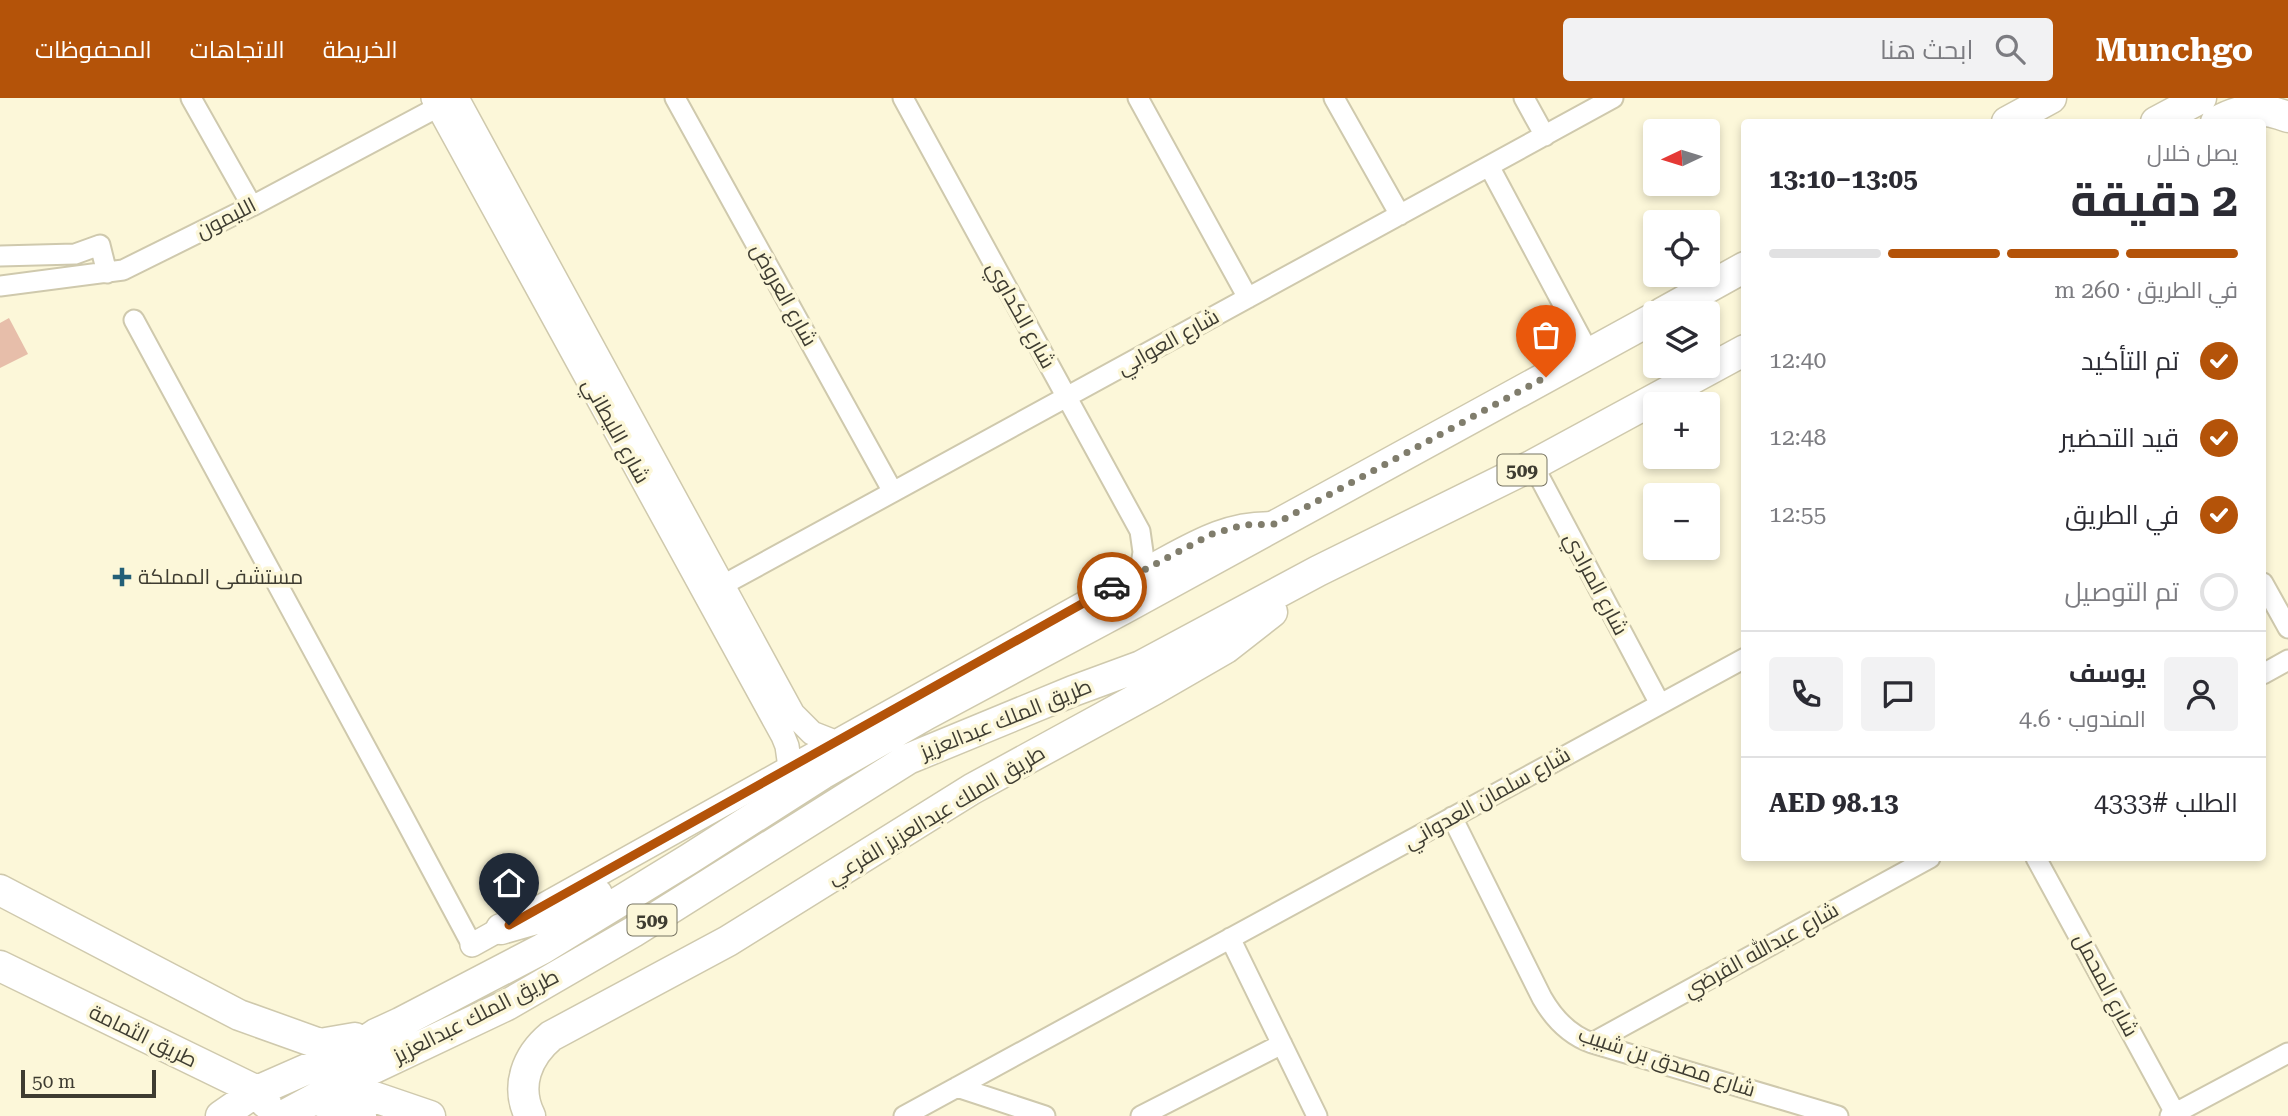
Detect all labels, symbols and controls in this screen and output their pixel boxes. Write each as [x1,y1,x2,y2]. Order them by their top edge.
search box [1563,18,2053,81]
icon: search [1991,30,2029,68]
text: Munchgo [2095,30,2253,69]
text: ابحث هنا [1880,35,1973,65]
text: المحفوظات [35,36,152,64]
text: الاتجاهات [190,36,285,64]
text: الخريطة [323,36,398,64]
north arrow [1643,119,1720,196]
map controls [1643,119,1720,560]
text: يصل خلال [2147,140,2238,167]
text: 13:05–13:10 [1769,164,1918,194]
text: 2 دقيقة [2071,173,2238,227]
street label: الليمون [192,193,261,244]
button: locate [1643,210,1720,287]
street label: شارع العروض [744,240,822,351]
street label: شارع الكداوي [978,257,1060,375]
text: في الطريق · 260 m [2054,277,2238,304]
button: layers [1643,301,1720,378]
street label: شارع العوابي [1113,304,1225,383]
pin [1516,305,1576,377]
icon: bag [1527,316,1565,354]
icon: check [2200,342,2238,380]
text: تم التأكيد [2081,346,2179,376]
text: 12:40 [1769,347,1826,374]
street label: شارع الليطاني [574,374,655,490]
button: + [1643,392,1720,469]
icon: check [2200,419,2238,457]
text: قيد التحضير [2060,423,2179,453]
text: 12:48 [1769,424,1826,451]
road number: 509 [1498,454,1546,486]
button: − [1643,483,1720,560]
icon: check [2200,496,2238,534]
text: في الطريق [2065,500,2179,530]
text: 12:55 [1769,501,1826,528]
street label: شارع المرادي [1555,529,1633,641]
courier [1077,552,1147,622]
place label: مستشفى المملكة [138,565,303,590]
marker: مستشفى المملكة [112,567,132,587]
icon: car [1093,568,1131,606]
text: تم التوصيل [2064,577,2179,607]
button: phone [1769,657,1843,731]
button: chat [1861,657,1935,731]
button: person [2164,657,2238,731]
text: يوسف [2069,658,2146,688]
street label: طريق الملك عبدالعزيز [916,674,1095,766]
text: المندوب · 4.6 [2019,706,2146,733]
street label: طريق الملك عبدالعزيز الفرعي [823,740,1051,893]
street label: شارع سلمان العدواني [1400,742,1576,857]
text: AED 98.13 [1769,788,1899,818]
text: الطلب #4333 [2094,788,2238,818]
pin [479,853,539,925]
icon: home [490,864,528,902]
street label: شارع عبدالله الفرضي [1678,896,1844,1005]
road number: 509 [628,904,676,936]
street label: شارع المحمل [2067,929,2143,1042]
street label: طريق الملك عبدالعزيز [388,964,563,1069]
street label: طريق الثمامة [85,1000,201,1073]
street label: شارع مصدق بن شبيب [1575,1022,1758,1104]
scale bar [21,1067,156,1099]
text: 50 m [32,1070,75,1093]

